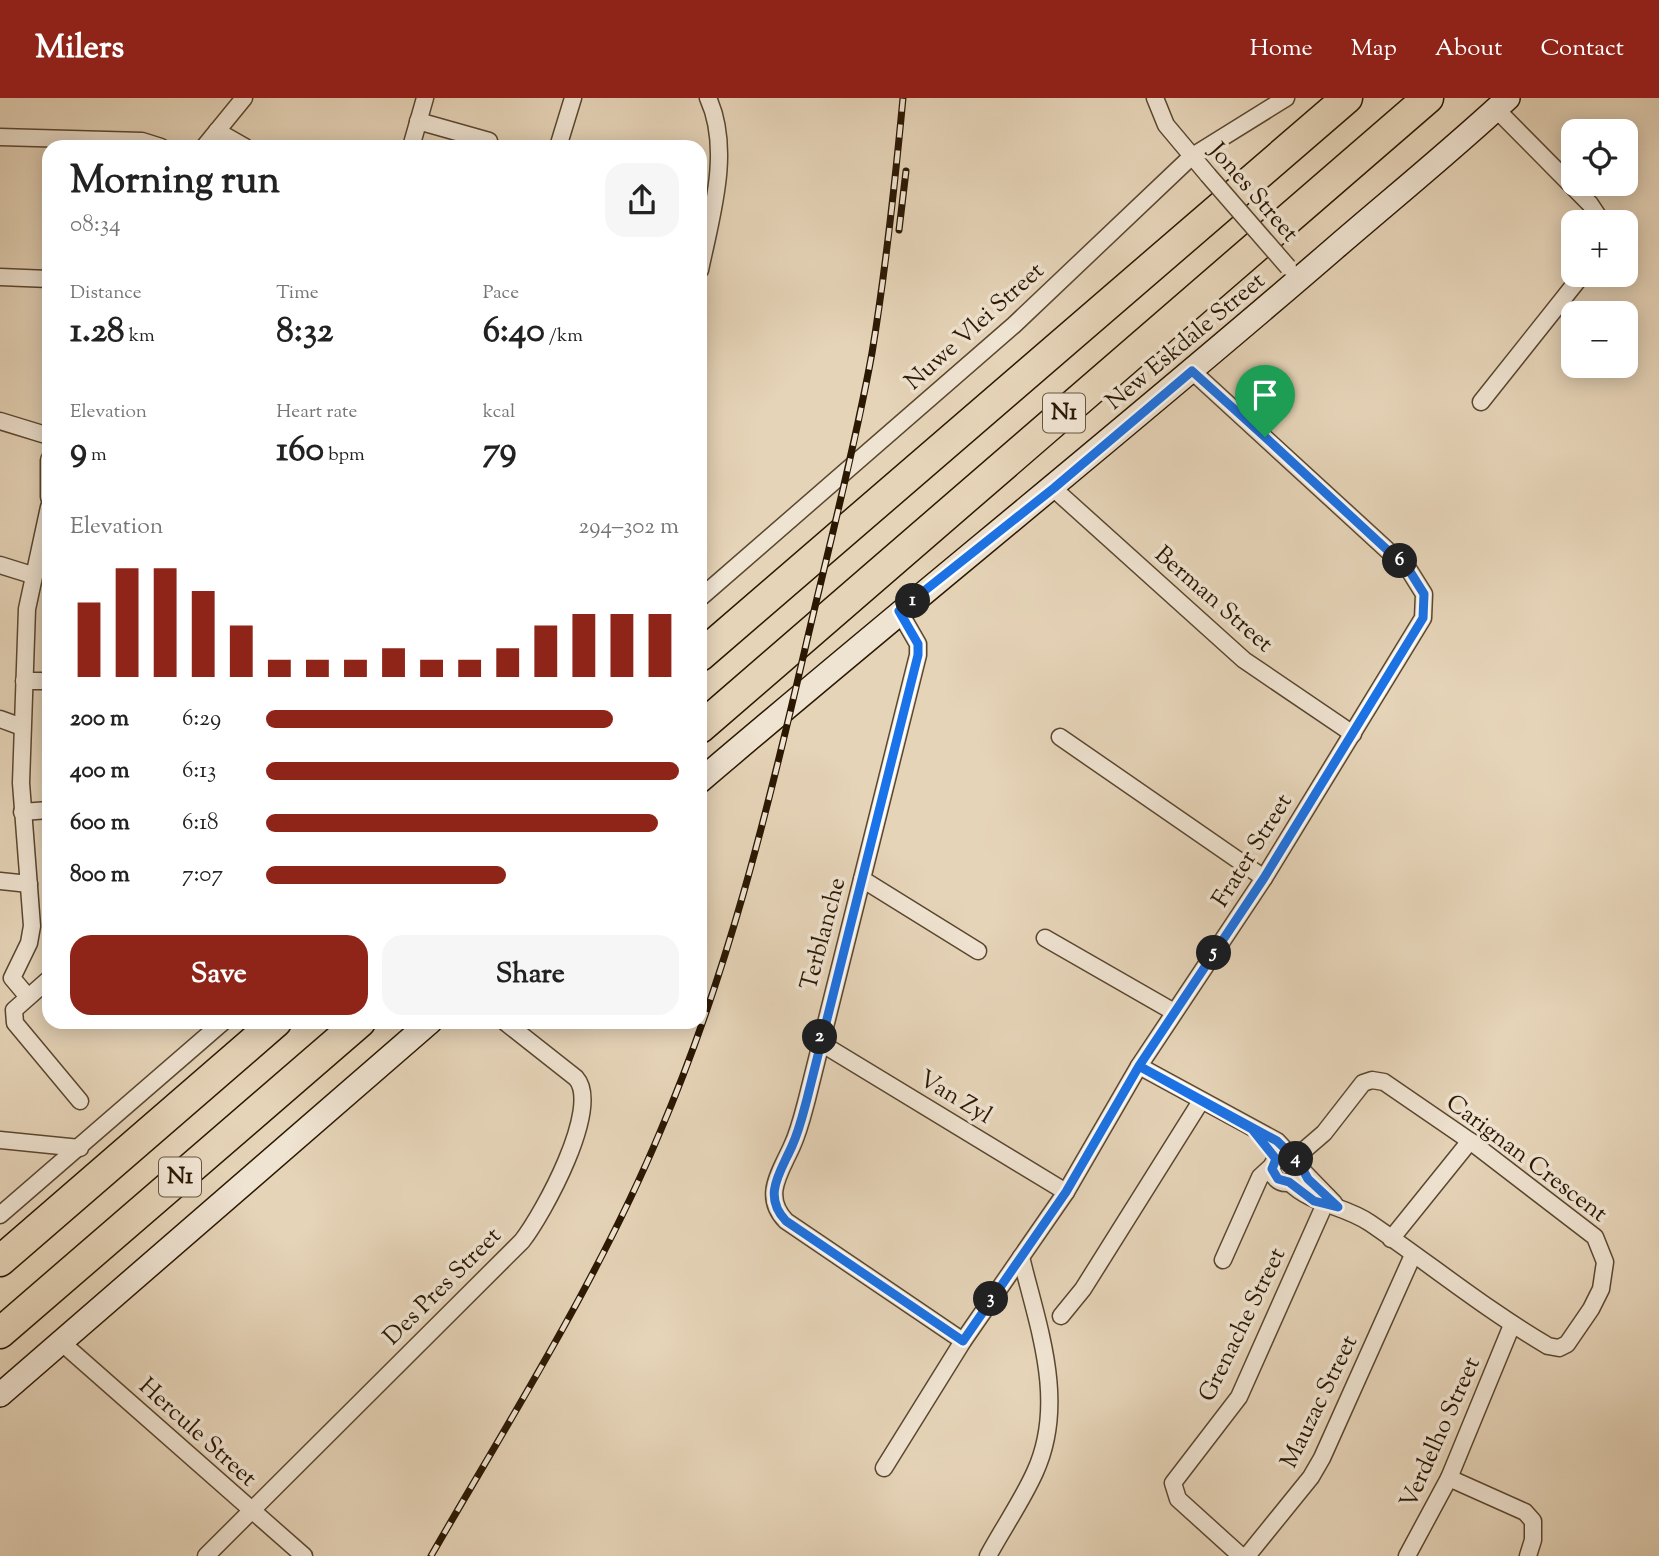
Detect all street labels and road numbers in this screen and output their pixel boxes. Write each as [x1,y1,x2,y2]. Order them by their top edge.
street label: Jones Street [1199,134,1306,250]
street label: Nuwe Vlei Street [898,255,1052,399]
street label: New Eskdale Street [1099,265,1273,419]
road number: N1 [1043,394,1085,432]
street label: Berman Street [1146,539,1280,661]
street label: Frater Street [1205,788,1301,914]
street label: Terblanche [793,874,855,994]
street label: Van Zyl [912,1063,998,1133]
street label: Carignan Crescent [1438,1087,1614,1231]
road number: N1 [159,1158,201,1196]
street label: Des Pres Street [376,1220,510,1354]
street label: Grenache Street [1191,1242,1295,1408]
street label: Mauzac Street [1273,1330,1367,1474]
street label: Verdelho Street [1392,1352,1490,1514]
street label: Hercule Street [130,1371,264,1495]

